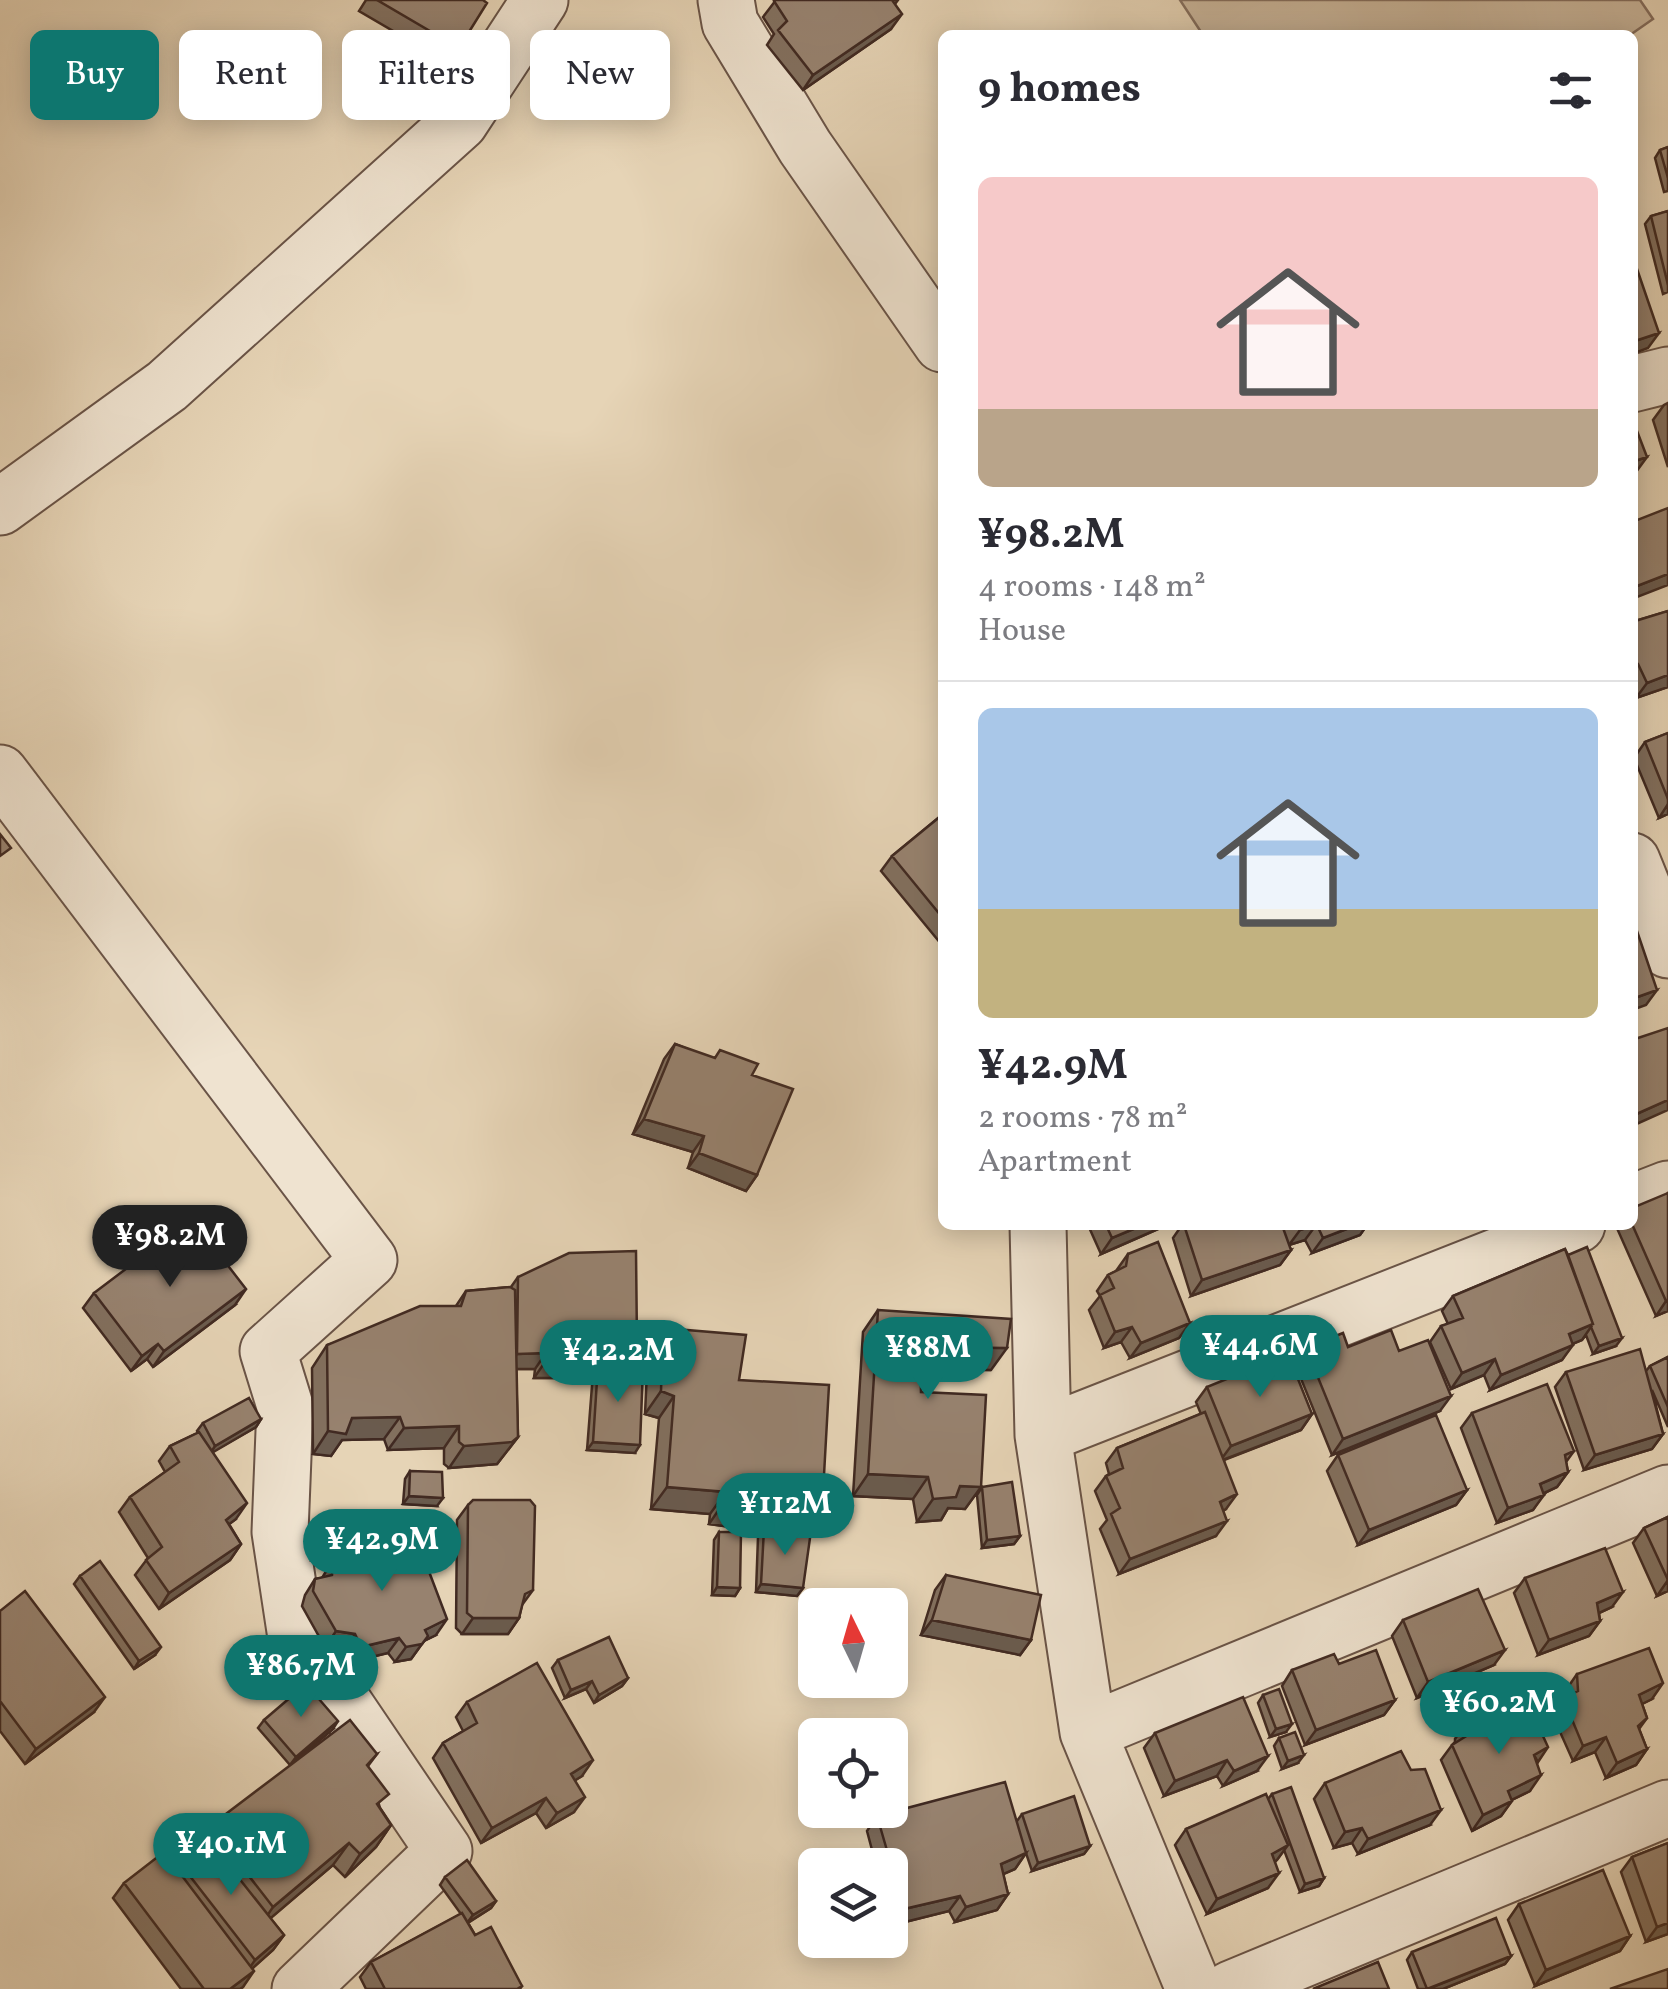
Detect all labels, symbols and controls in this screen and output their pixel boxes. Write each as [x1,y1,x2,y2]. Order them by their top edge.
chip: Buy [30,30,159,120]
chip: Rent [179,30,322,120]
chip: Filters [342,30,510,120]
chip: New [530,30,670,120]
text: 9 homes [978,61,1141,120]
icon: filters [1543,63,1598,118]
icon: home [1198,242,1378,422]
text: ¥98.2M [978,507,1124,566]
text: 4 rooms · 148 m² [978,566,1206,610]
text: House [978,610,1066,654]
icon: home [1198,773,1378,953]
text: ¥42.9M [978,1038,1128,1097]
text: 2 rooms · 78 m² [978,1097,1188,1141]
text: Apartment [978,1141,1132,1185]
pin: ¥98.2M [89,1205,251,1290]
text: ¥98.2M [114,1215,226,1259]
pin: ¥44.6M [1179,1315,1341,1400]
pin: ¥88M [869,1317,987,1402]
pin: ¥42.2M [537,1320,699,1405]
text: ¥44.6M [1202,1325,1318,1369]
text: ¥88M [885,1327,971,1371]
text: ¥42.2M [562,1330,674,1374]
pin: ¥112M [715,1473,855,1558]
text: ¥112M [738,1483,832,1527]
pin: ¥42.9M [301,1509,463,1594]
text: ¥42.9M [325,1519,439,1563]
north arrow [798,1588,908,1698]
map controls [798,1588,908,1958]
pin: ¥86.7M [220,1635,382,1720]
text: ¥86.7M [246,1645,356,1689]
pin: ¥60.2M [1418,1672,1580,1757]
text: ¥60.2M [1442,1682,1556,1726]
button: locate [798,1718,908,1828]
pin: ¥40.1M [150,1813,312,1898]
text: ¥40.1M [175,1823,287,1867]
button: layers [798,1848,908,1958]

